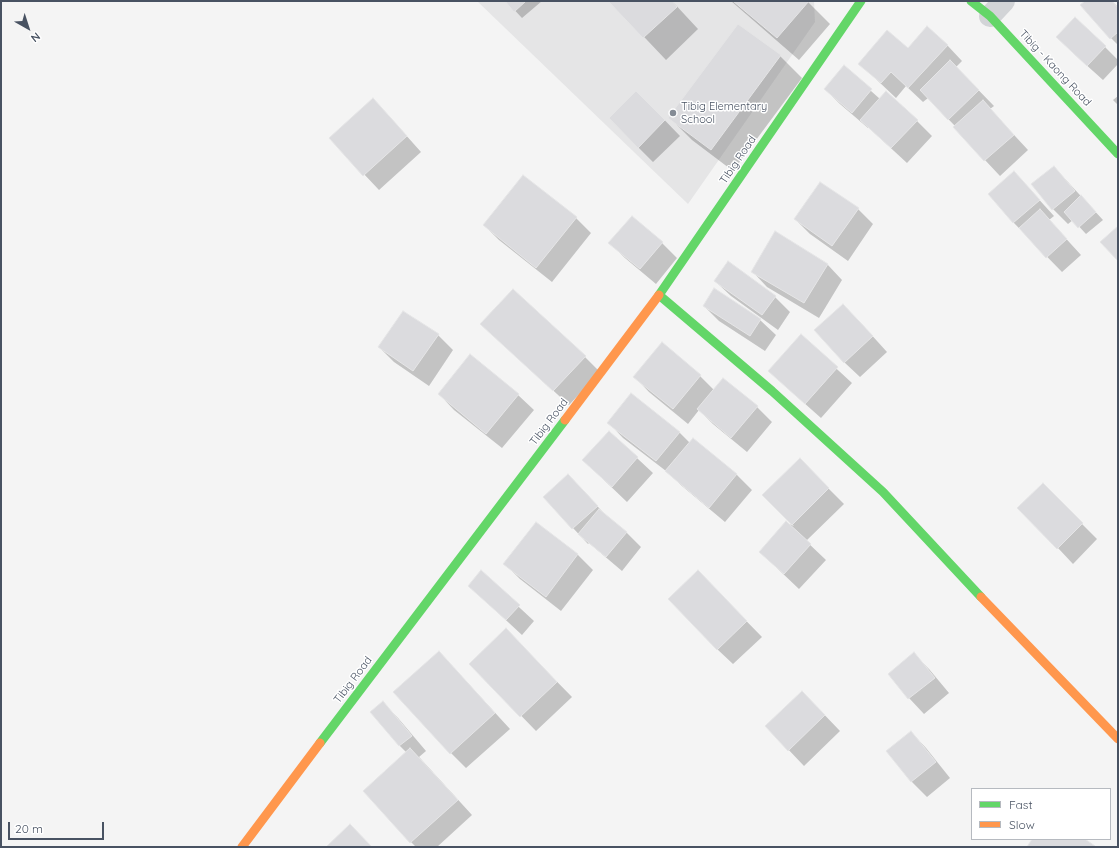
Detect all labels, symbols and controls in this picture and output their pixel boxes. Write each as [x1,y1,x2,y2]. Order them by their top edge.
north arrow [8,8,48,48]
street label: Tibig - Kaong Road [1016,27,1094,109]
text: N [28,29,43,45]
place label: Tibig Elementary School [681,100,767,126]
marker: Tibig Elementary School [668,108,678,118]
street label: Tibig Road [717,133,759,187]
street label: Tibig Road [527,396,571,448]
street label: Tibig Road [331,654,375,706]
legend [971,788,1111,840]
text: Fast [1009,797,1033,812]
scale bar [10,814,106,840]
text: Slow [1009,817,1035,832]
text: 20 m [15,821,43,836]

